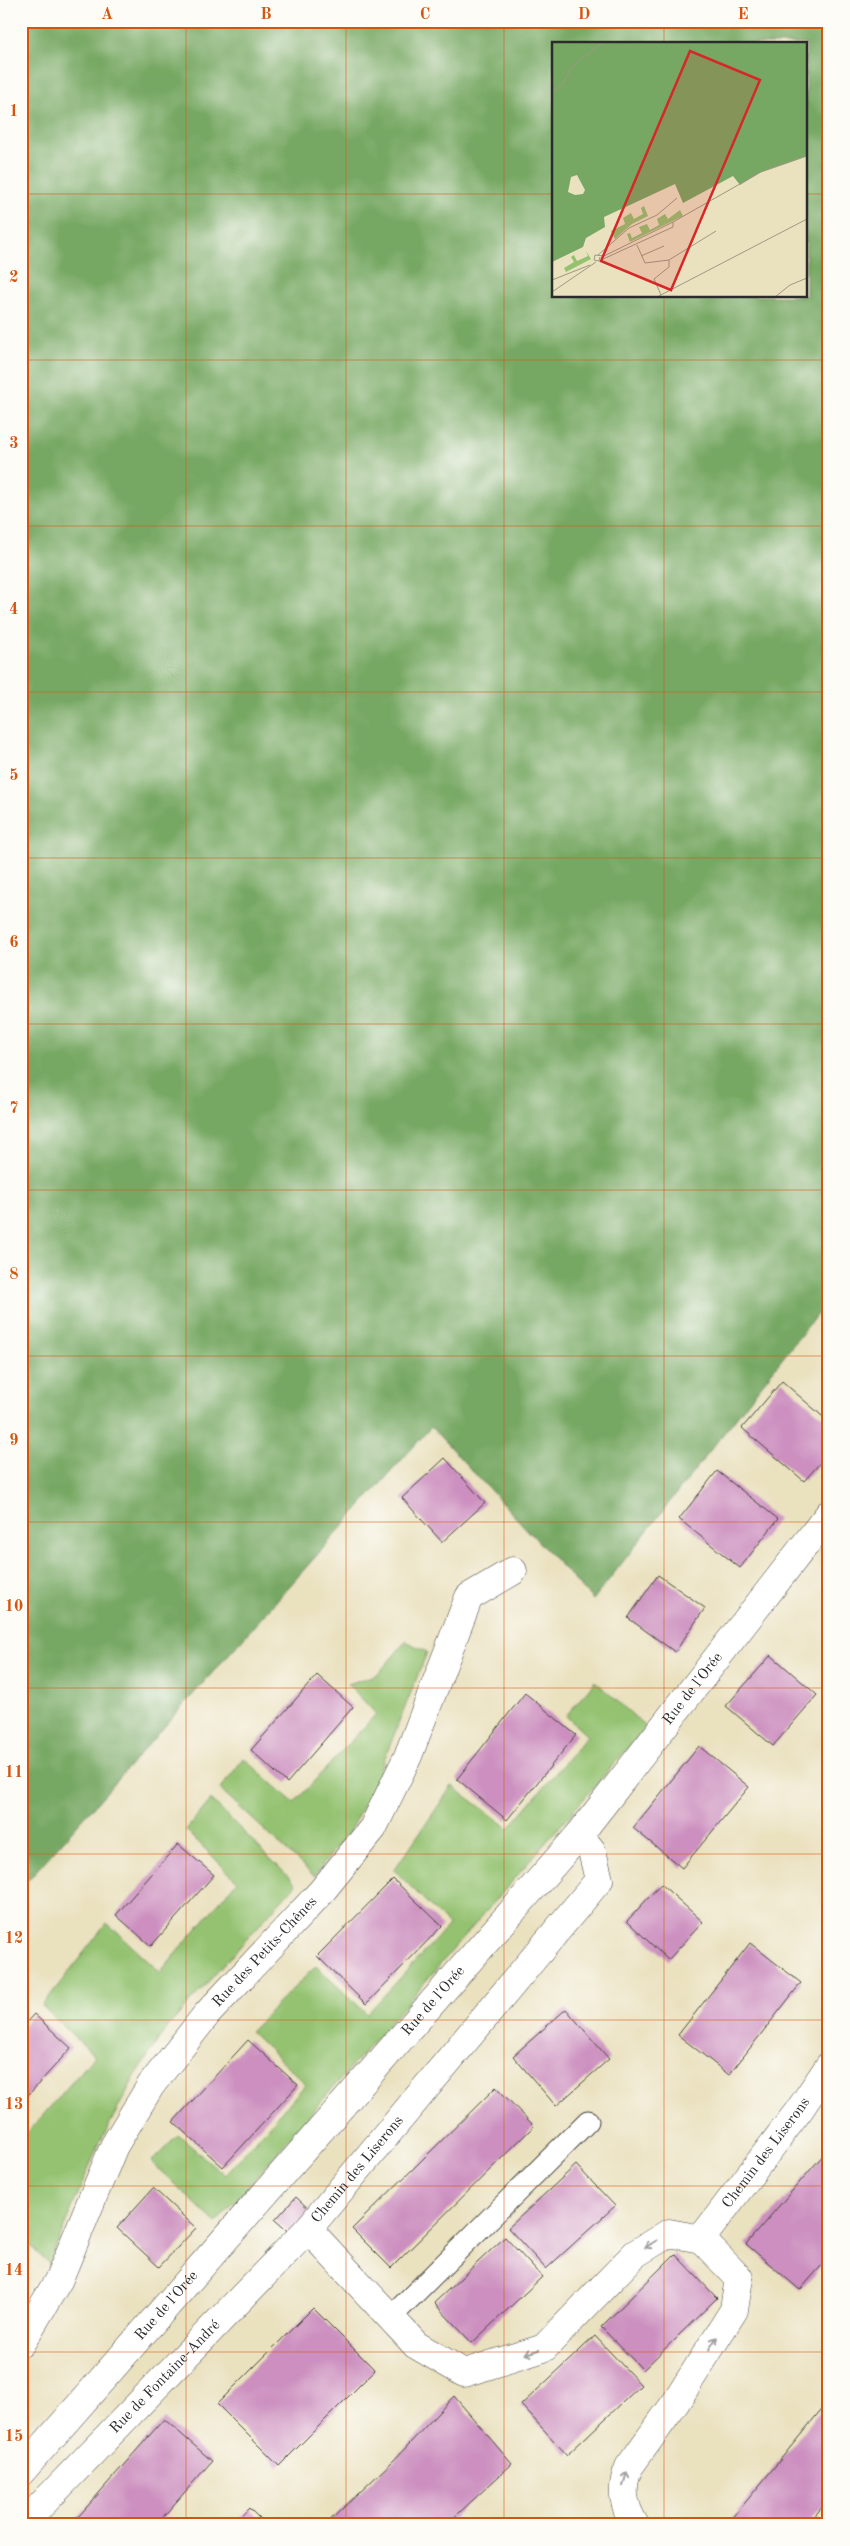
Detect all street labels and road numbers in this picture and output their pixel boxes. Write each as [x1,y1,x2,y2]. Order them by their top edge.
street label: Rue de l'Orée [660,1650,725,1728]
street label: Rue des Petits-Chênes [210,1894,320,2010]
street label: Rue de l'Orée [399,1963,468,2039]
street label: Chemin des Liserons [720,2095,813,2211]
street label: Chemin des Liserons [309,2113,406,2226]
street label: Rue de l'Orée [132,2268,201,2343]
street label: Rue de Fontaine-André [107,2317,223,2436]

